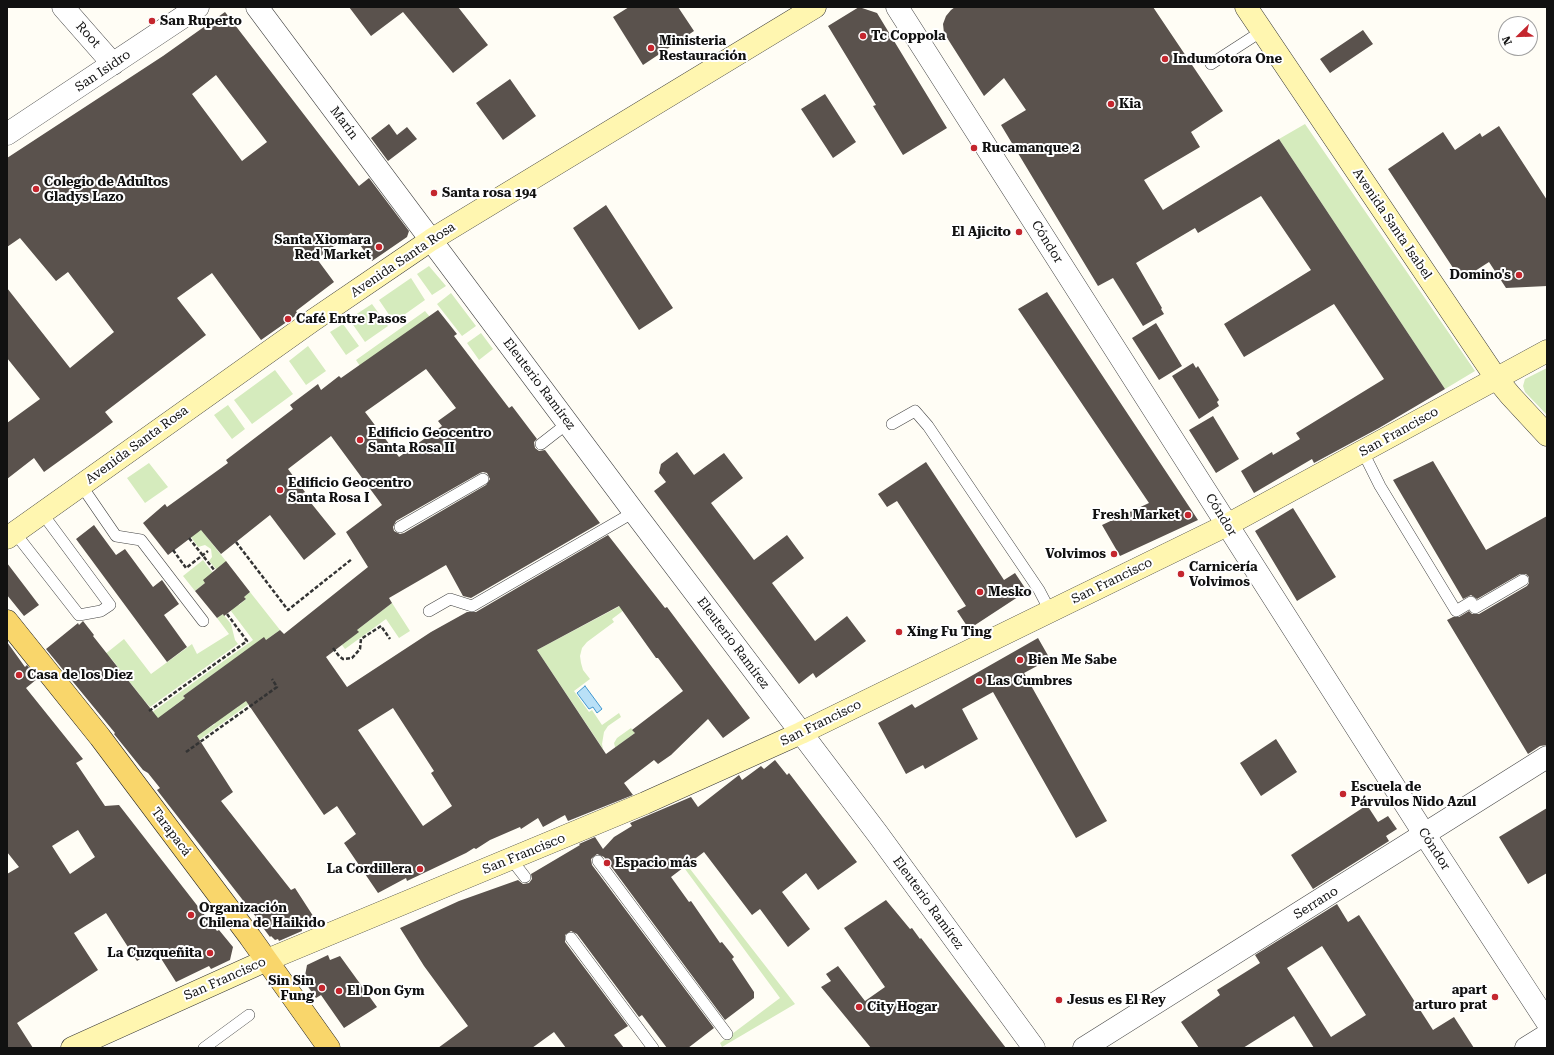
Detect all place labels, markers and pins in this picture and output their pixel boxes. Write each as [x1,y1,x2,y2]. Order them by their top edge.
place label: San Ruperto [160,13,242,29]
marker: San Ruperto [147,16,157,26]
place label: Tc Coppola [871,28,946,44]
marker: Tc Coppola [858,31,868,41]
place label: Ministeria Restauración [659,33,746,64]
marker: Ministeria Restauración [646,43,656,53]
place label: Indumotora One [1173,51,1282,67]
marker: Indumotora One [1160,54,1170,64]
place label: Kia [1119,96,1141,112]
marker: Kia [1106,99,1116,109]
place label: Rucamanque 2 [982,140,1079,156]
marker: Rucamanque 2 [969,143,979,153]
place label: Colegio de Adultos Gladys Lazo [44,174,168,205]
marker: Colegio de Adultos Gladys Lazo [31,184,41,194]
place label: Santa rosa 194 [442,185,536,201]
marker: Santa rosa 194 [429,188,439,198]
place label: El Ajicito [952,224,1011,240]
marker: El Ajicito [1014,227,1024,237]
place label: Santa Xiomara Red Market [274,232,371,263]
marker: Santa Xiomara Red Market [374,242,384,252]
place label: Domino's [1450,267,1511,283]
marker: Domino's [1514,270,1524,280]
place label: Café Entre Pasos [296,311,406,327]
marker: Café Entre Pasos [283,314,293,324]
place label: Edificio Geocentro Santa Rosa II [368,425,492,456]
marker: Edificio Geocentro Santa Rosa II [355,435,365,445]
place label: Edificio Geocentro Santa Rosa I [288,475,412,506]
marker: Edificio Geocentro Santa Rosa I [275,485,285,495]
place label: Fresh Market [1092,507,1180,523]
marker: Fresh Market [1183,510,1193,520]
place label: Volvimos [1045,546,1106,562]
marker: Volvimos [1109,549,1119,559]
place label: Carnicería Volvimos [1189,559,1258,590]
marker: Carnicería Volvimos [1176,569,1186,579]
place label: Mesko [988,584,1032,600]
marker: Mesko [975,587,985,597]
place label: Xing Fu Ting [907,624,991,640]
marker: Xing Fu Ting [894,627,904,637]
place label: Bien Me Sabe [1028,652,1117,668]
marker: Bien Me Sabe [1015,655,1025,665]
place label: Casa de los Diez [27,667,133,683]
marker: Casa de los Diez [14,670,24,680]
place label: Las Cumbres [987,673,1072,689]
marker: Las Cumbres [974,676,984,686]
place label: Escuela de Párvulos Nido Azul [1351,779,1476,810]
marker: Escuela de Párvulos Nido Azul [1338,789,1348,799]
place label: Espacio más [615,855,697,871]
marker: Espacio más [602,858,612,868]
place label: La Cordillera [327,861,412,877]
marker: La Cordillera [415,864,425,874]
place label: Organización Chilena de Haikido [199,900,325,931]
marker: Organización Chilena de Haikido [186,910,196,920]
place label: La Cuzqueñita [107,945,202,961]
marker: La Cuzqueñita [205,948,215,958]
place label: Sin Sin Fung [268,973,314,1004]
place label: apart arturo prat [1415,982,1487,1013]
marker: Sin Sin Fung [317,983,327,993]
place label: El Don Gym [347,983,424,999]
marker: El Don Gym [334,986,344,996]
place label: Jesus es El Rey [1067,992,1166,1008]
marker: apart arturo prat [1490,992,1500,1002]
marker: Jesus es El Rey [1054,995,1064,1005]
place label: City Hogar [867,999,937,1015]
marker: City Hogar [854,1002,864,1012]

